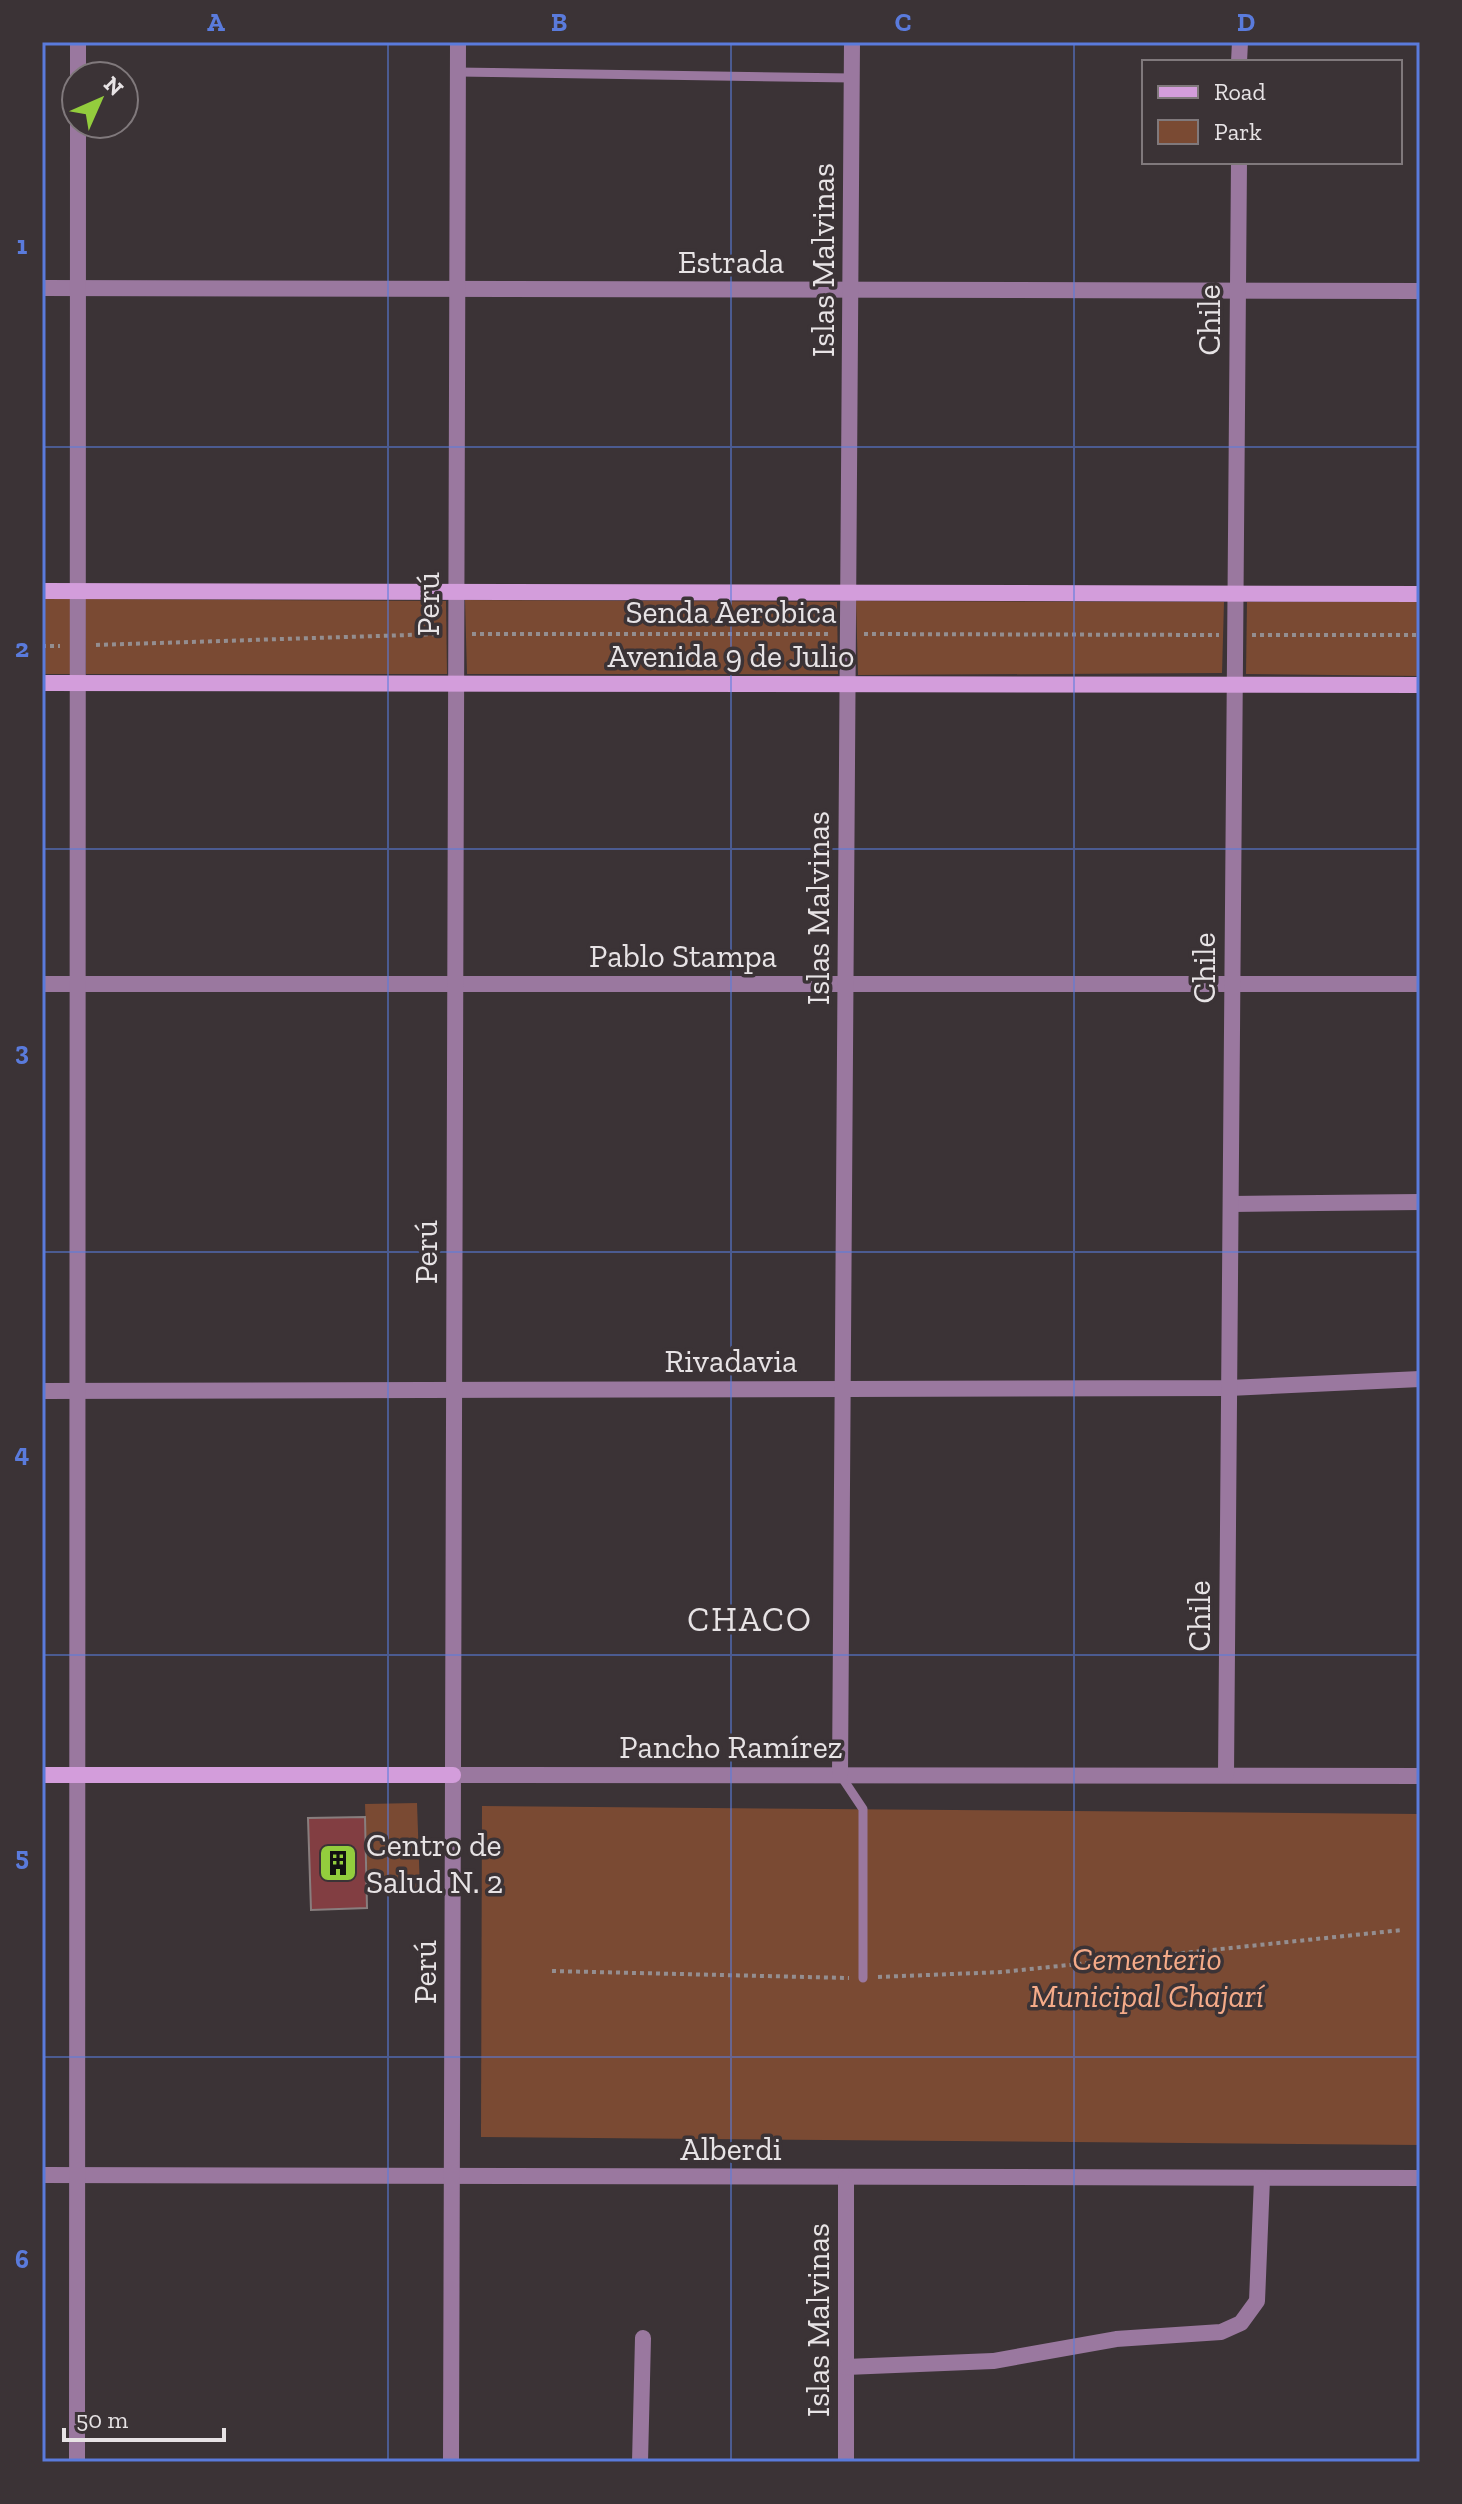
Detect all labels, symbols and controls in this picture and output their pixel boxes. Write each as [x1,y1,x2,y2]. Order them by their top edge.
text: A [207,6,225,38]
text: B [551,6,567,38]
text: C [895,6,911,38]
text: D [1237,6,1255,38]
north arrow [60,60,140,140]
legend [1142,60,1402,164]
text: N [98,71,129,102]
text: Road [1214,77,1266,106]
text: Park [1214,117,1262,146]
street label: Islas Malvinas [804,163,842,357]
text: 1 [17,229,28,261]
street label: Estrada [678,243,784,281]
street label: Chile [1190,284,1228,356]
street label: Perú [409,572,447,636]
street label: Senda Aerobica [625,593,837,631]
text: 2 [15,632,29,664]
street label: Avenida 9 de Julio [608,637,854,675]
street label: Islas Malvinas [799,811,837,1005]
street label: Chile [1185,932,1223,1004]
street label: Pablo Stampa [589,937,777,975]
text: 3 [15,1035,29,1067]
street label: Perú [407,1220,445,1284]
street label: Rivadavia [664,1342,798,1380]
text: 4 [15,1437,30,1469]
street label: Chile [1180,1580,1218,1652]
district label: CHACO [687,1599,813,1640]
street label: Pancho Ramírez [619,1728,843,1766]
place label: Centro de Salud N. 2 [366,1826,503,1901]
text: 5 [15,1840,29,1872]
building icon: Centro de Salud N. 2 [317,1842,359,1884]
street label: Perú [406,1940,444,2004]
park label: Cementerio Municipal Chajarí [1030,1940,1266,2015]
street label: Alberdi [680,2130,782,2168]
street label: Islas Malvinas [799,2223,837,2417]
text: 6 [15,2243,29,2275]
scale bar [64,2392,224,2442]
text: 50 m [76,2405,129,2434]

